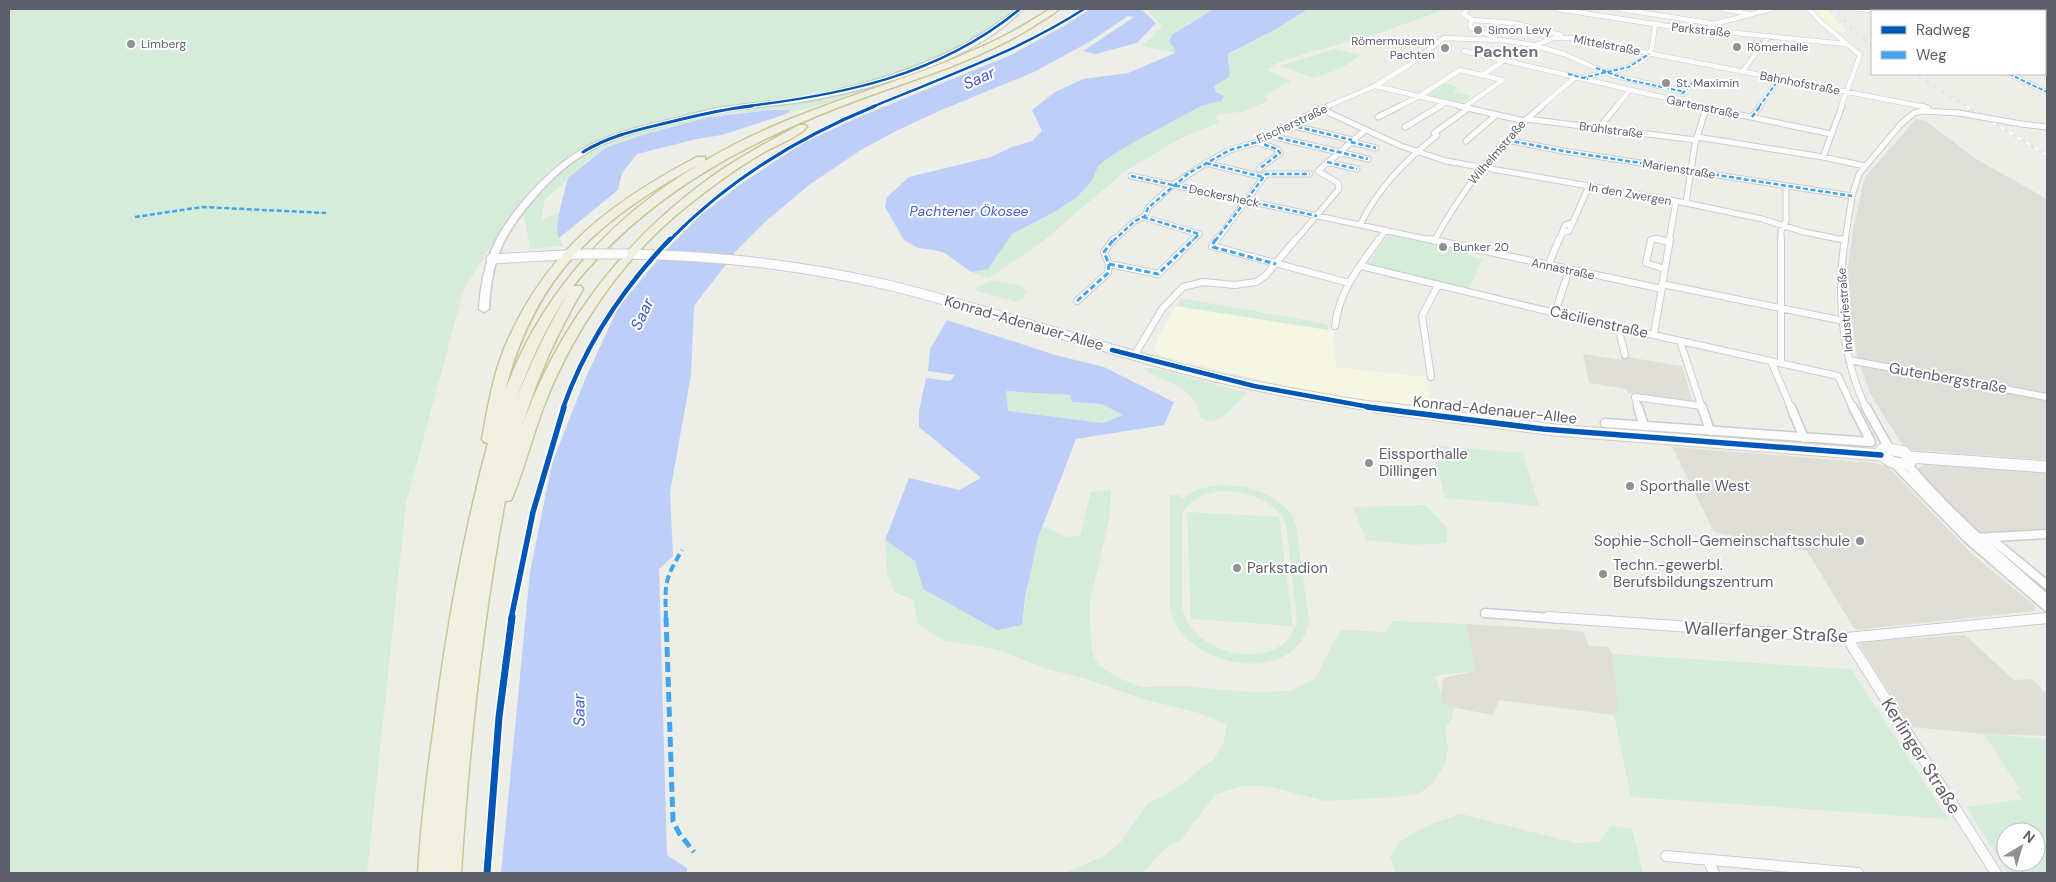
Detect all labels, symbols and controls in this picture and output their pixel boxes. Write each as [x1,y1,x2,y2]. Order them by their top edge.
legend [1871,10,2046,75]
street label: Parkstraße [1671,19,1732,41]
text: Radweg [1916,20,1970,40]
place label: Simon Levy [1488,22,1552,38]
marker: Simon Levy [1472,24,1484,36]
street label: Mittelstraße [1572,31,1642,59]
place label: Römermuseum Pachten [1351,33,1435,63]
place label: Limberg [141,36,187,52]
marker: Limberg [125,38,137,50]
place label: Römerhalle [1747,39,1809,55]
district label: Pachten [1474,41,1538,62]
marker: Römerhalle [1731,41,1743,53]
marker: Römermuseum Pachten [1439,42,1451,54]
text: Weg [1916,45,1947,65]
water label: Saar [960,61,999,94]
street label: Bahnhofstraße [1759,67,1842,99]
place label: St. Maximin [1676,75,1739,91]
marker: St. Maximin [1660,77,1672,89]
street label: Gartenstraße [1665,91,1741,123]
street label: Fischerstraße [1254,101,1330,147]
street label: Wilhelmstraße [1465,116,1529,188]
street label: Brühlstraße [1578,118,1644,142]
street label: Marienstraße [1641,155,1717,183]
street label: In den Zwergen [1587,179,1673,209]
street label: Deckersheck [1187,181,1261,211]
water label: Pachtener Ökosee [909,202,1029,220]
place label: Bunker 20 [1453,239,1509,255]
marker: Bunker 20 [1437,241,1449,253]
street label: Annastraße [1530,254,1596,284]
street label: Industriestraße [1833,267,1857,353]
street label: Konrad-Adenauer-Allee [942,291,1106,355]
water label: Saar [626,294,659,333]
street label: Cäcilienstraße [1548,301,1650,343]
street label: Gutenbergstraße [1887,358,2009,398]
street label: Konrad-Adenauer-Allee [1412,391,1578,429]
place label: Eissporthalle Dillingen [1379,444,1468,481]
marker: Eissporthalle Dillingen [1363,457,1375,469]
place label: Sporthalle West [1640,476,1750,496]
marker: Sporthalle West [1624,480,1636,492]
place label: Sophie-Scholl-Gemeinschaftsschule [1594,531,1850,551]
marker: Sophie-Scholl-Gemeinschaftsschule [1854,535,1866,547]
place label: Techn.-gewerbl. Berufsbildungszentrum [1613,555,1773,592]
place label: Parkstadion [1247,558,1328,578]
marker: Parkstadion [1231,562,1243,574]
marker: Techn.-gewerbl. Berufsbildungszentrum [1597,568,1609,580]
street label: Wallerfanger Straße [1683,616,1849,648]
water label: Saar [568,692,590,727]
street label: Kerlinger Straße [1876,693,1966,819]
north arrow [1996,822,2046,872]
text: N [2019,827,2039,847]

